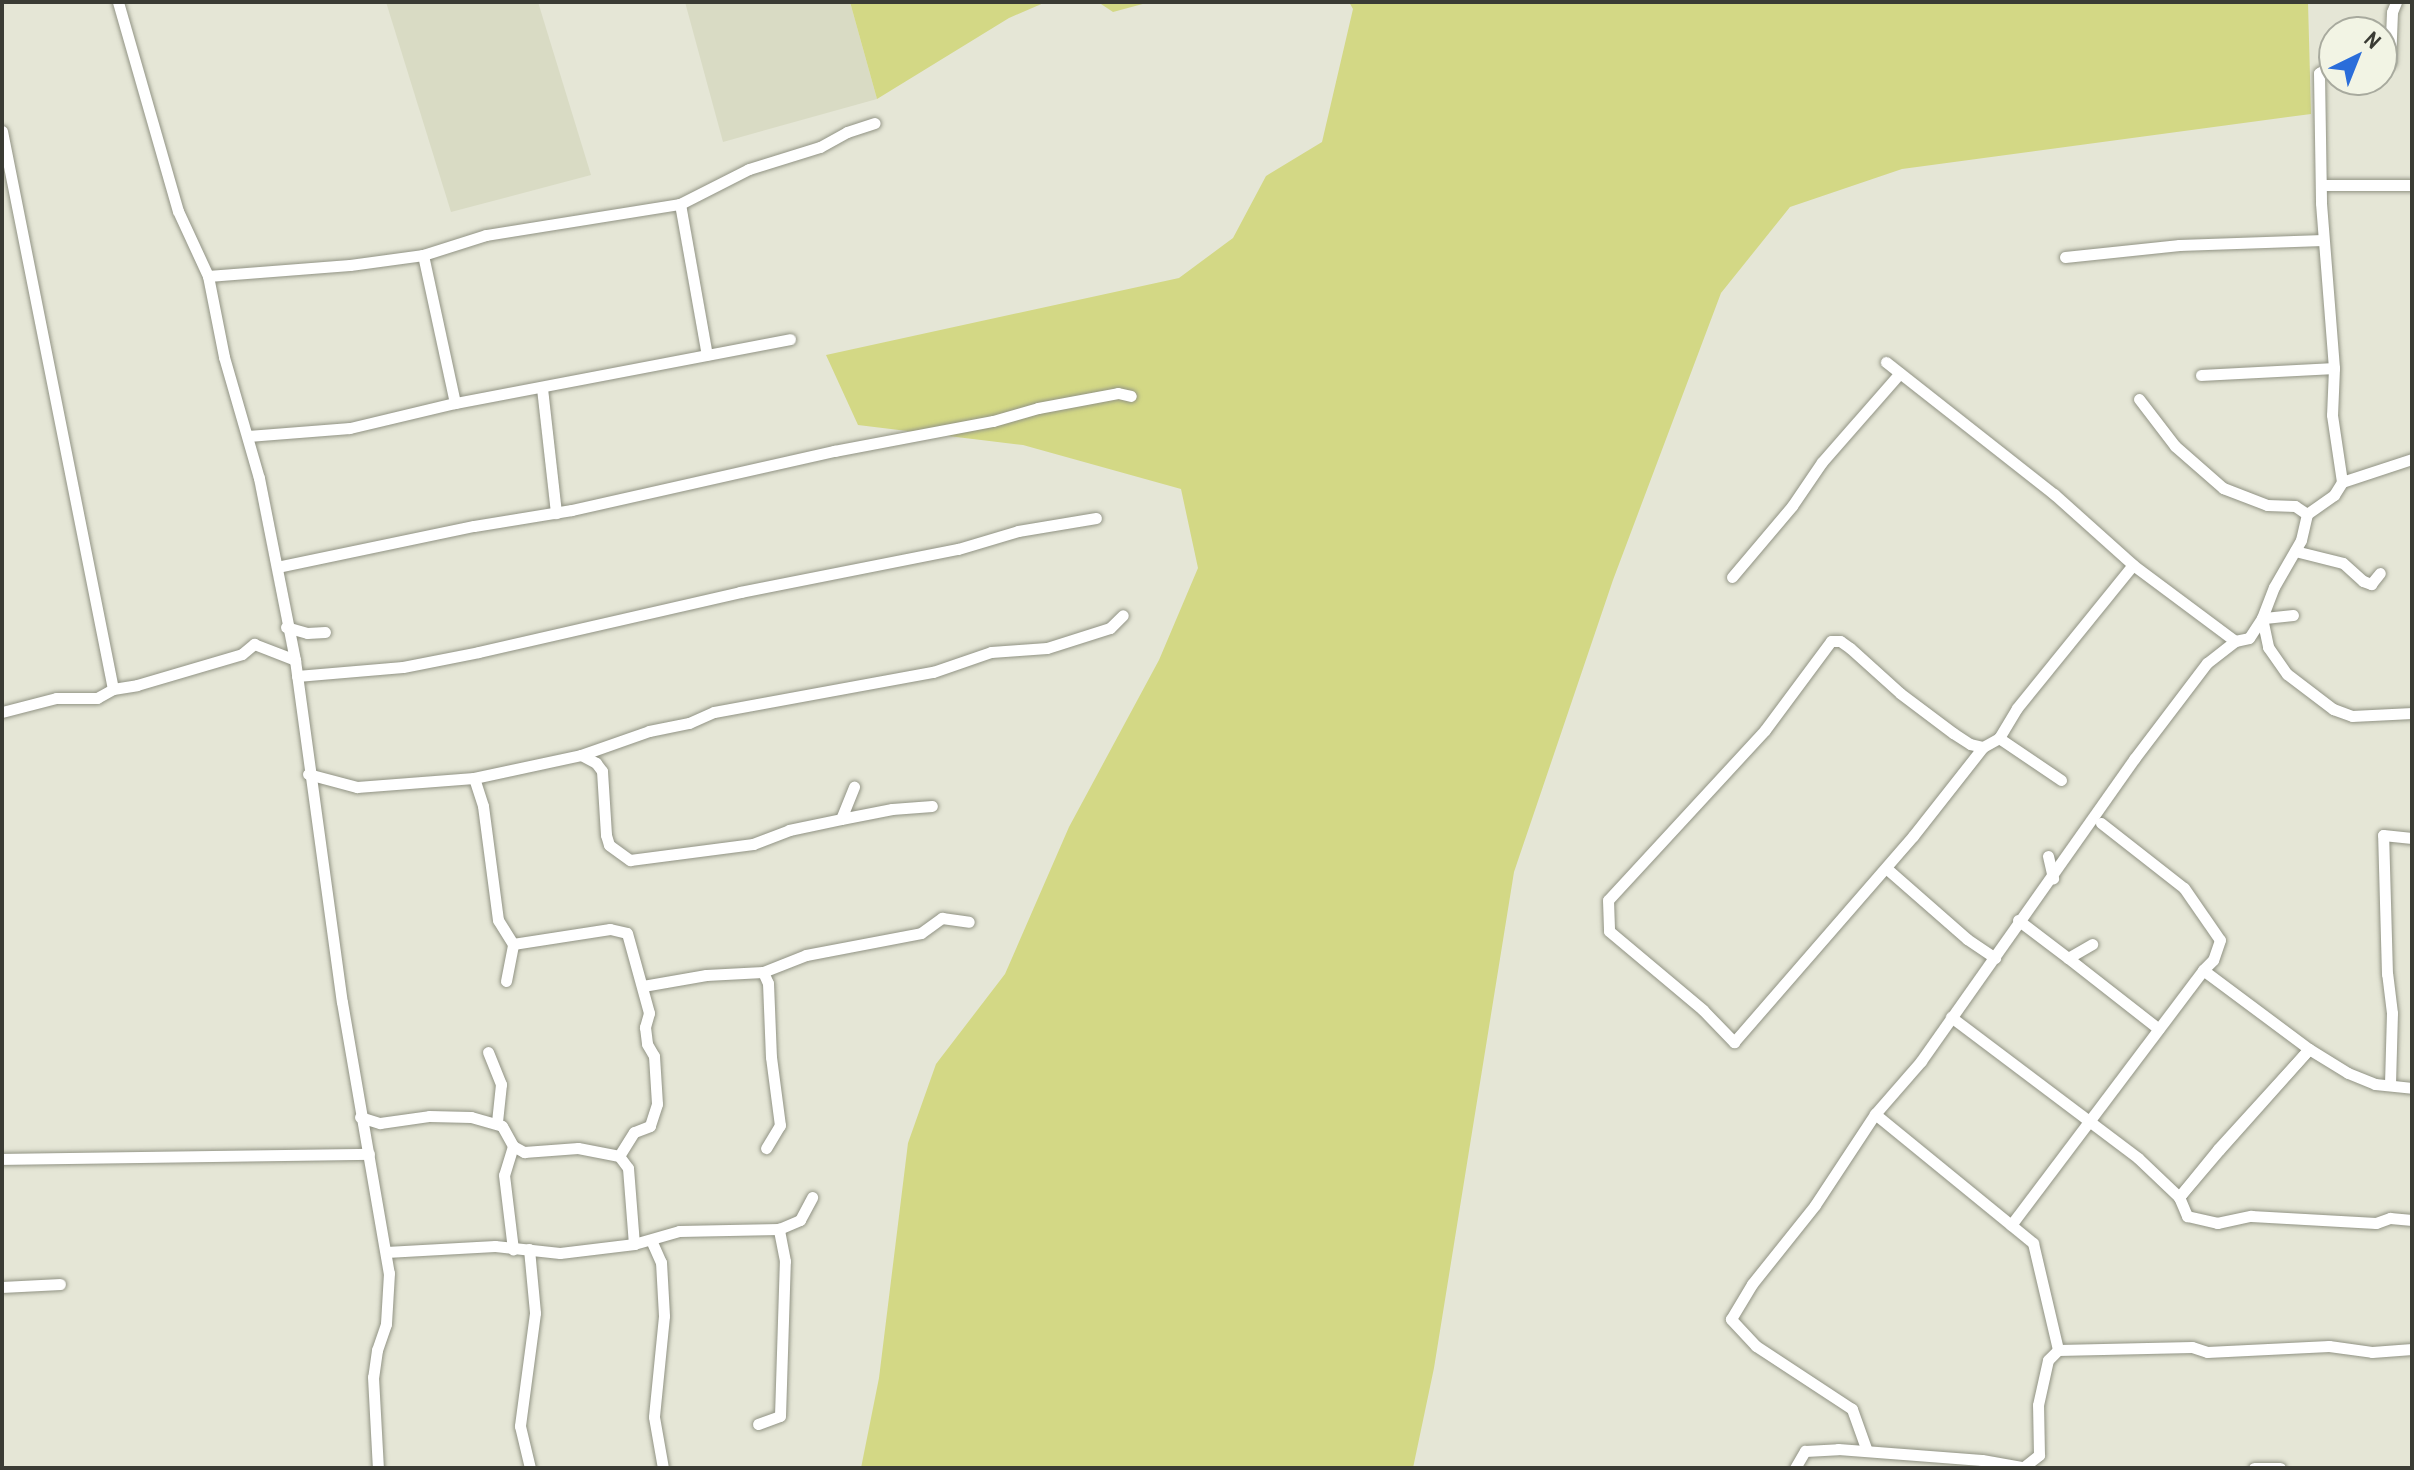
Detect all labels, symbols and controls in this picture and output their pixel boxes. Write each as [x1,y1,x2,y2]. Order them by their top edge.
north arrow [2318,16,2398,96]
text: N [2358,24,2388,55]

